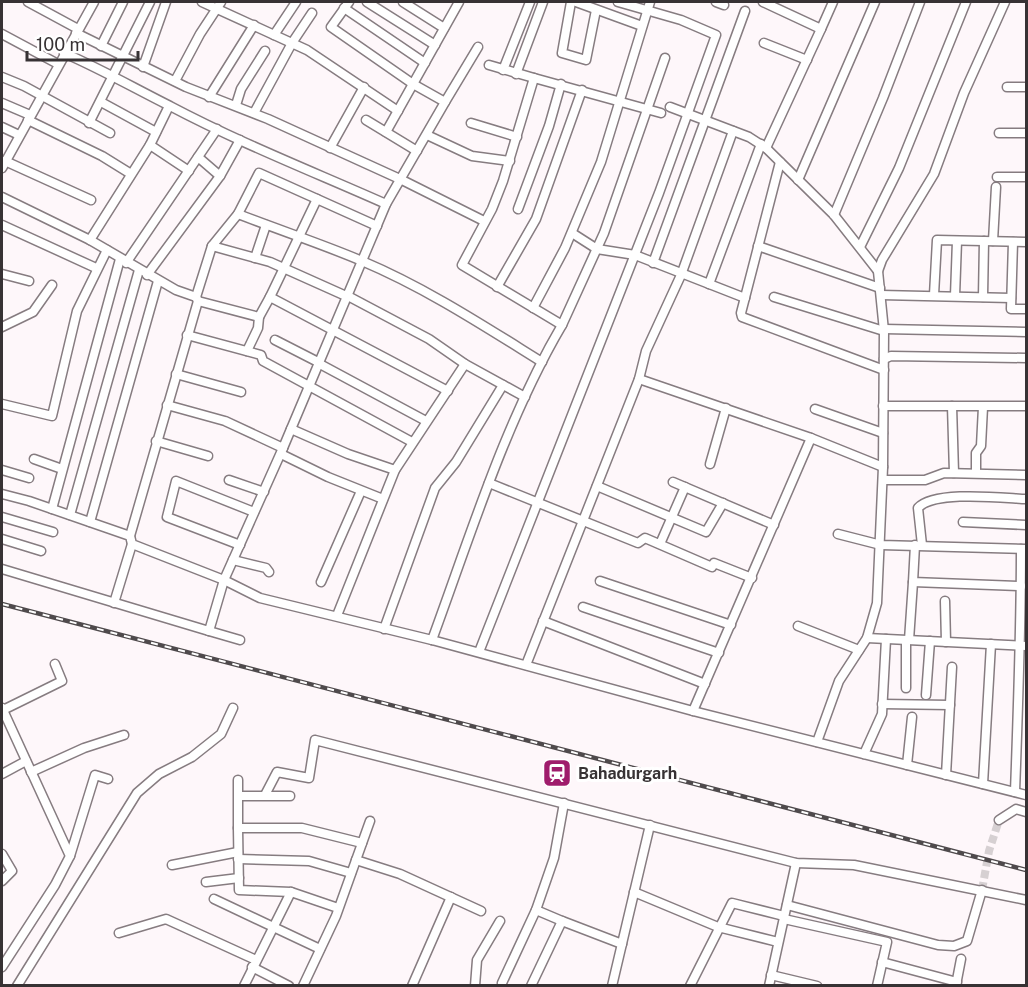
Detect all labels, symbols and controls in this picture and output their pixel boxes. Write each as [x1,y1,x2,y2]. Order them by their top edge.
scale bar [27,24,138,62]
text: 100 m [36,34,85,55]
station icon: Bahadurgarh [541,757,573,789]
place label: Bahadurgarh [578,764,677,783]

